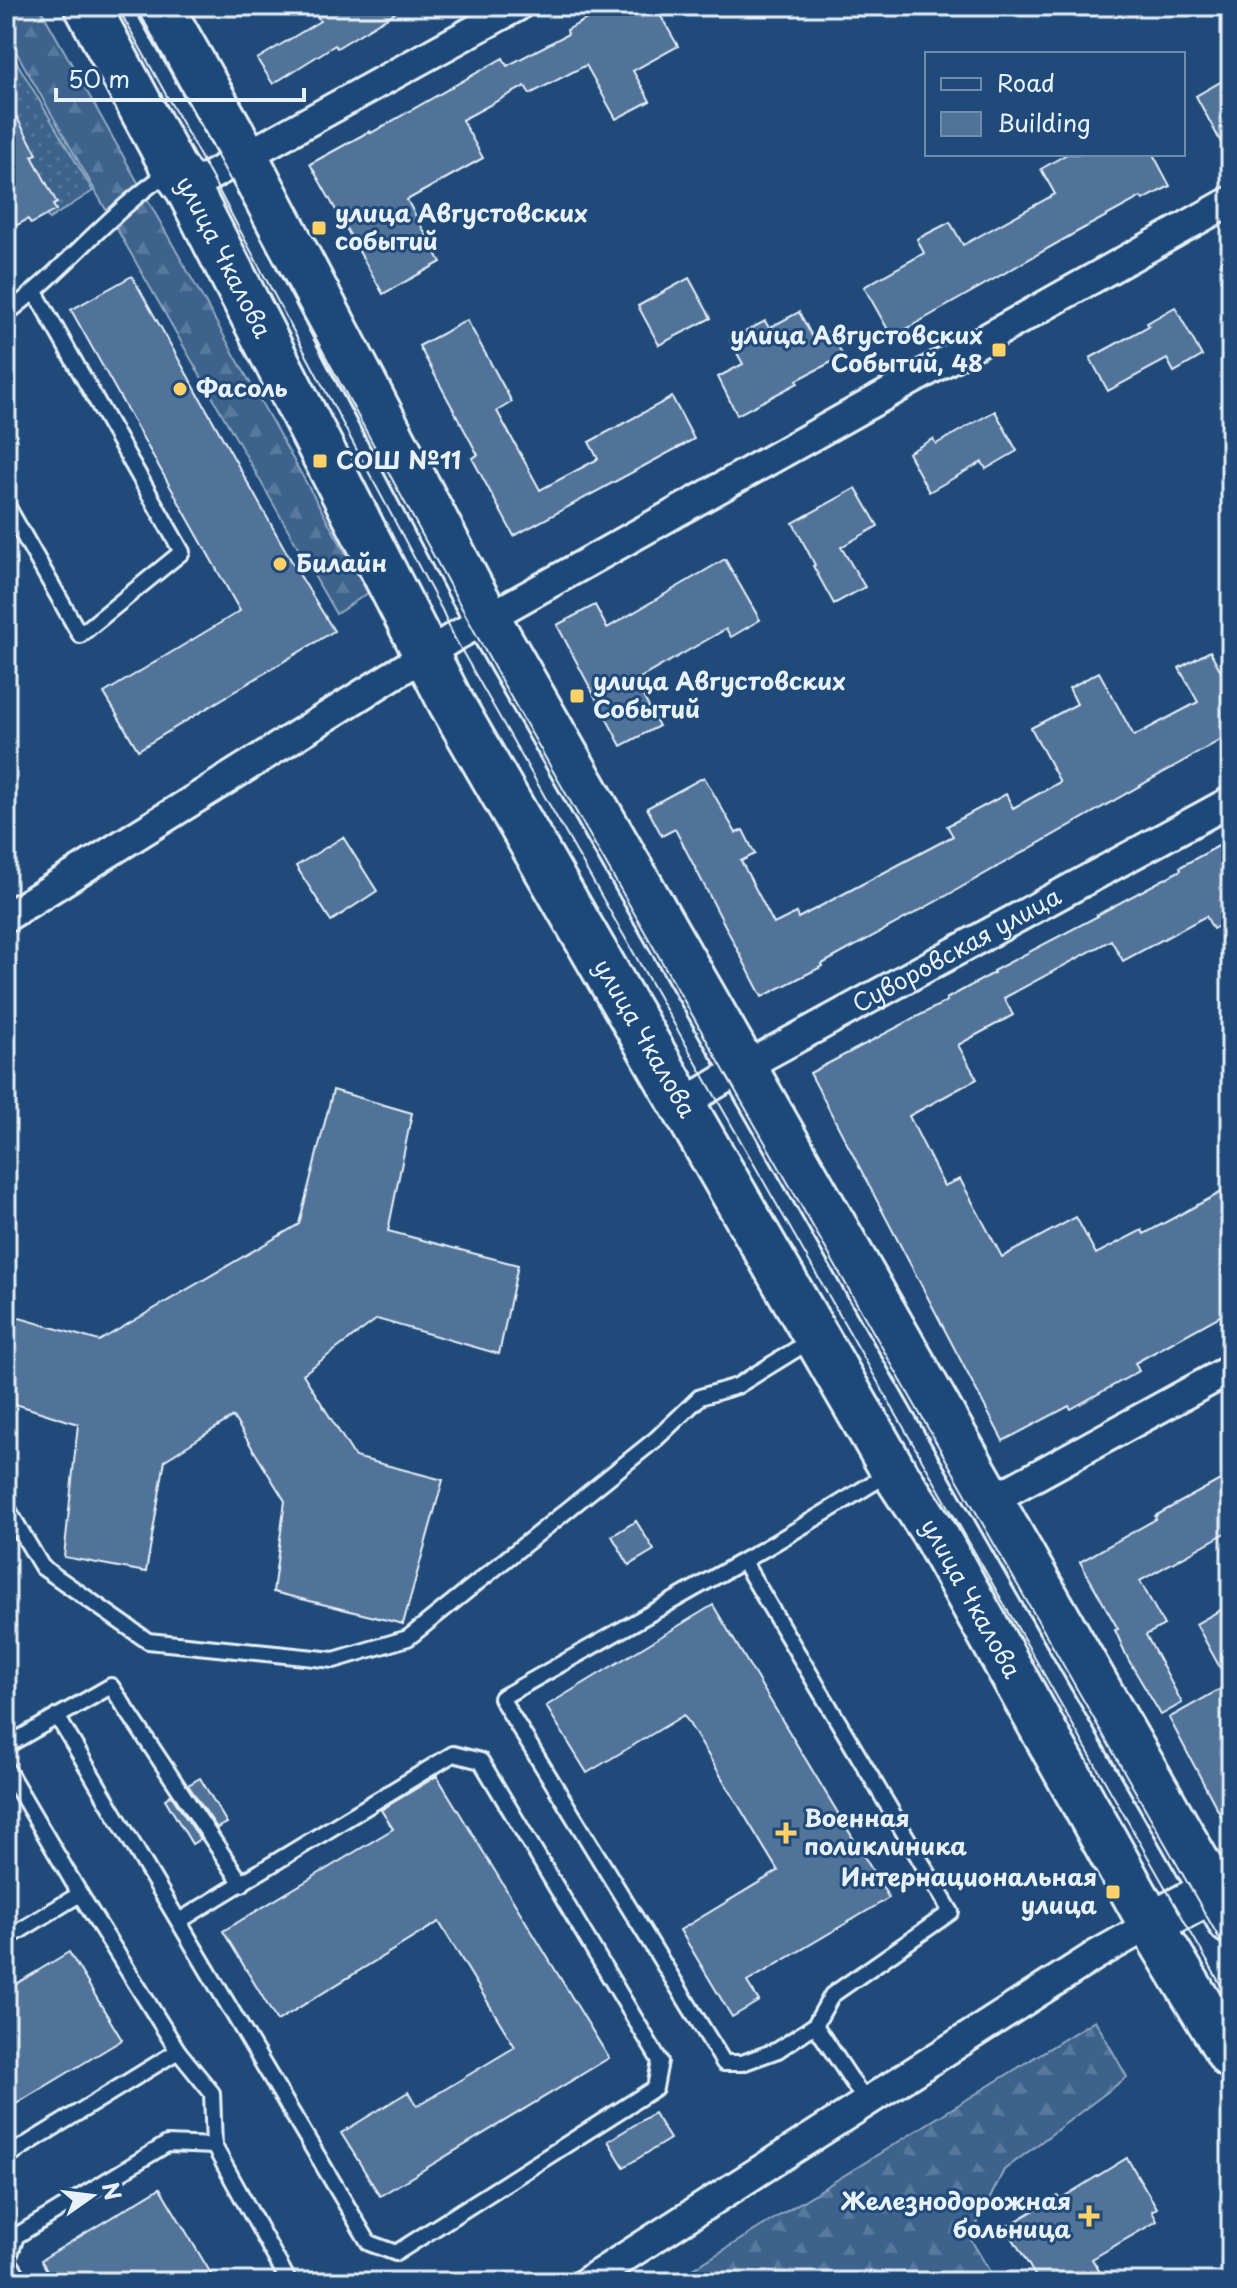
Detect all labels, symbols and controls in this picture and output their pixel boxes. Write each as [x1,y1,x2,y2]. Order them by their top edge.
scale bar [56,52,304,102]
legend [925,52,1185,156]
text: 50 m [68,60,130,96]
text: Road [997,64,1055,100]
text: Building [997,104,1091,140]
street label: улица Чкалова [168,167,282,344]
place label: улица Августовских событий [335,194,588,258]
marker: улица Августовских событий [310,219,328,237]
place label: улица Августовских Событий, 48 [730,316,984,380]
marker: улица Августовских Событий, 48 [990,341,1008,359]
place label: Фасоль [196,369,288,405]
marker: Фасоль [171,380,189,398]
place label: СОШ №11 [336,441,461,477]
marker: СОШ №11 [311,452,329,470]
place label: Билайн [296,544,387,580]
marker: Билайн [271,555,289,573]
place label: улица Августовских Событий [593,662,846,726]
marker: улица Августовских Событий [568,687,586,705]
street label: Суворовская улица [845,877,1067,1021]
street label: улица Чкалова [586,951,706,1124]
street label: улица Чкалова [913,1510,1031,1684]
place label: Военная поликлиника [804,1799,967,1863]
marker: Военная поликлиника [775,1822,797,1844]
place label: Интернациональная улица [841,1858,1097,1922]
marker: Интернациональная улица [1104,1883,1122,1901]
north arrow [52,2156,132,2236]
text: N [95,2178,131,2203]
place label: Железнодорожная больница [841,2182,1071,2246]
marker: Железнодорожная больница [1078,2205,1100,2227]

